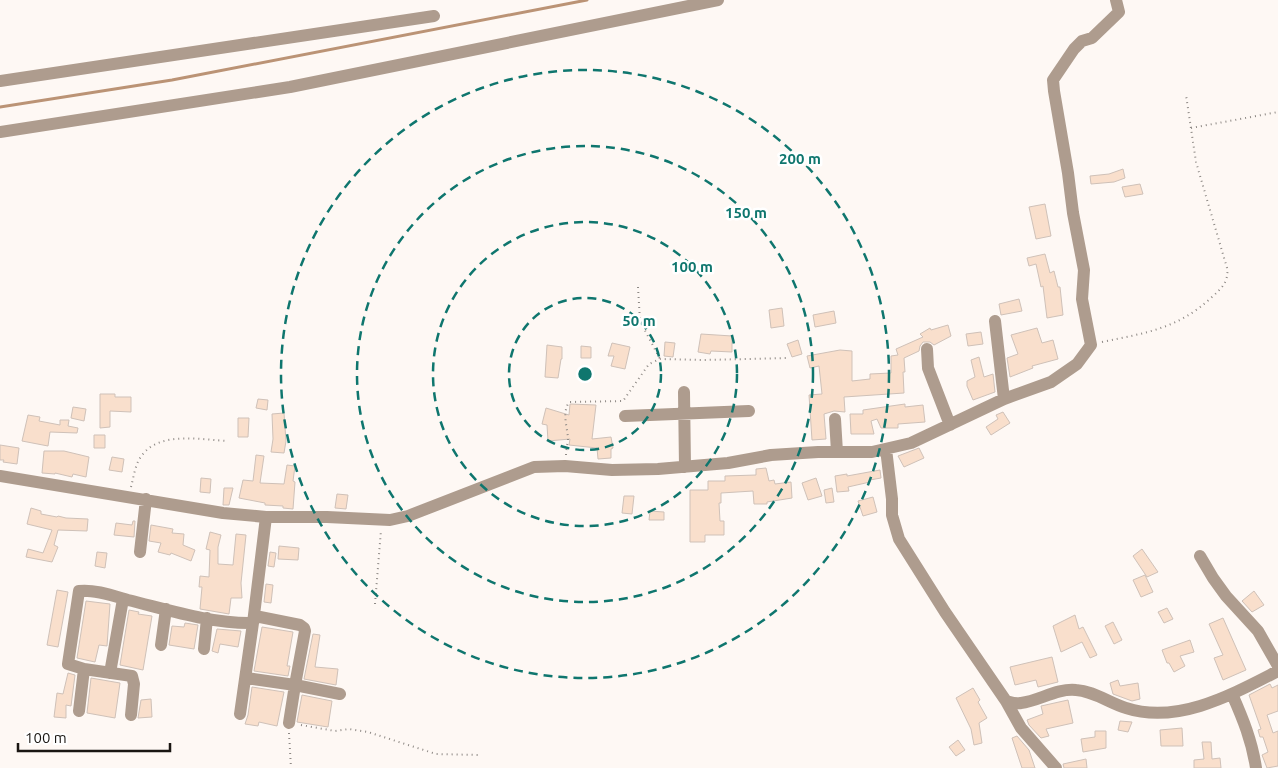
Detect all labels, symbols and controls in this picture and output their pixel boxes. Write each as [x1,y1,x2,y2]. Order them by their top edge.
text: 200 m [779,150,821,167]
text: 150 m [725,204,767,221]
text: 100 m [671,258,713,275]
text: 50 m [622,312,656,329]
centre of rings [576,365,594,383]
scale bar [18,720,170,752]
text: 100 m [25,729,67,746]

